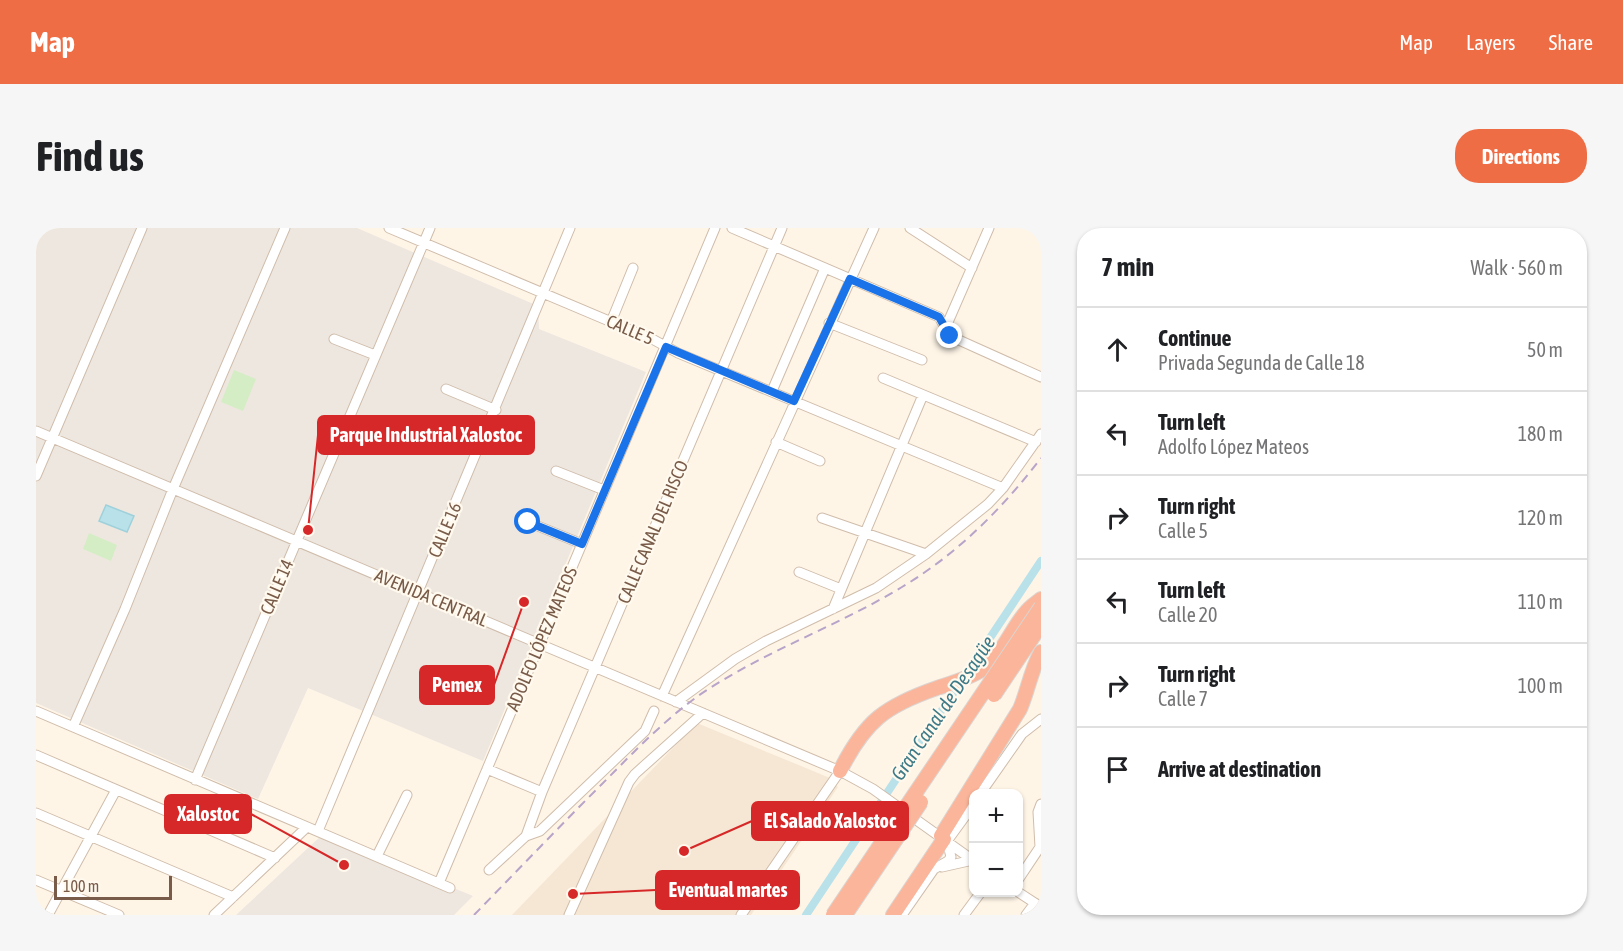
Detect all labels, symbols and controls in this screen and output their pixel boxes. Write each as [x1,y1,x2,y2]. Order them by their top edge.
text: Map [30,26,75,58]
text: Map [1399,30,1433,54]
text: Layers [1466,30,1516,54]
text: Share [1549,30,1593,54]
button: Directions [1455,129,1587,183]
text: Find us [36,132,144,180]
text: 7 min [1101,252,1154,282]
text: Walk · 560 m [1471,256,1563,279]
street label: CALLE 5 [603,310,657,349]
route end [936,322,962,348]
text: Continue [1158,325,1232,351]
icon: ahead [1101,333,1134,366]
text: 50 m [1527,338,1563,361]
text: Privada Segunda de Calle 18 [1158,351,1365,374]
text: Turn left [1158,409,1225,435]
callout: Parque Industrial Xalostoc [318,416,534,454]
icon: left [1101,417,1134,450]
text: 180 m [1518,422,1563,445]
text: Parque Industrial Xalostoc [330,423,523,446]
text: Adolfo López Mateos [1158,435,1309,458]
street label: CALLE CANAL DEL RISCO [613,457,692,606]
text: Turn right [1158,493,1235,519]
street label: CALLE 16 [424,499,466,561]
icon: right [1101,501,1134,534]
text: 120 m [1518,506,1563,529]
route start [514,508,540,534]
text: Calle 5 [1158,519,1208,542]
street label: CALLE 14 [256,556,298,618]
street label: ADOLFO LÓPEZ MATEOS [502,563,582,714]
street label: AVENIDA CENTRAL [372,564,491,631]
text: Turn left [1158,577,1225,603]
icon: left [1101,585,1134,618]
text: 110 m [1518,590,1563,613]
text: Calle 20 [1158,603,1217,626]
water label: Gran Canal de Desagüe [886,631,999,784]
text: Turn right [1158,661,1235,687]
callout: Pemex [420,666,494,704]
icon: right [1101,669,1134,702]
text: Pemex [432,673,482,696]
text: 100 m [1518,674,1563,697]
text: Calle 7 [1158,687,1208,710]
icon: arrive [1101,753,1134,786]
text: Arrive at destination [1158,756,1321,782]
map controls [969,789,1023,897]
button: + [969,789,1023,843]
callout: Xalostoc [165,795,251,833]
text: Xalostoc [176,802,240,825]
callout: El Salado Xalostoc [752,802,908,840]
text: El Salado Xalostoc [764,809,897,832]
button: − [969,843,1023,897]
callout: Eventual martes [656,871,799,909]
scale bar [54,873,172,900]
text: 100 m [63,877,99,895]
text: Eventual martes [668,878,788,901]

